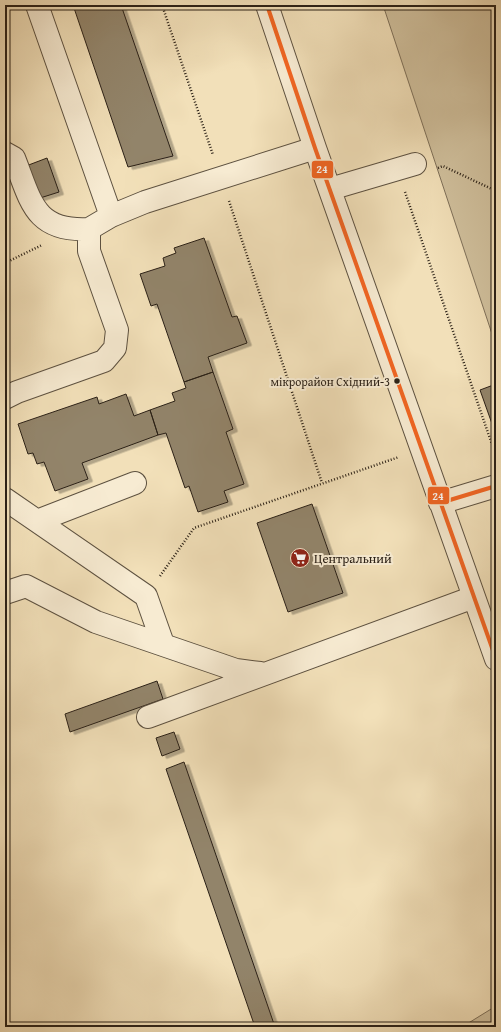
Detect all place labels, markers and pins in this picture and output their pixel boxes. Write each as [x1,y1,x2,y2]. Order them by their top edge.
place label: мікрорайон Східний-3 [270,373,390,390]
marker: мікрорайон Східний-3 [392,376,402,386]
supermarket icon: Центральний [289,547,311,569]
place label: Центральний [314,549,392,568]

